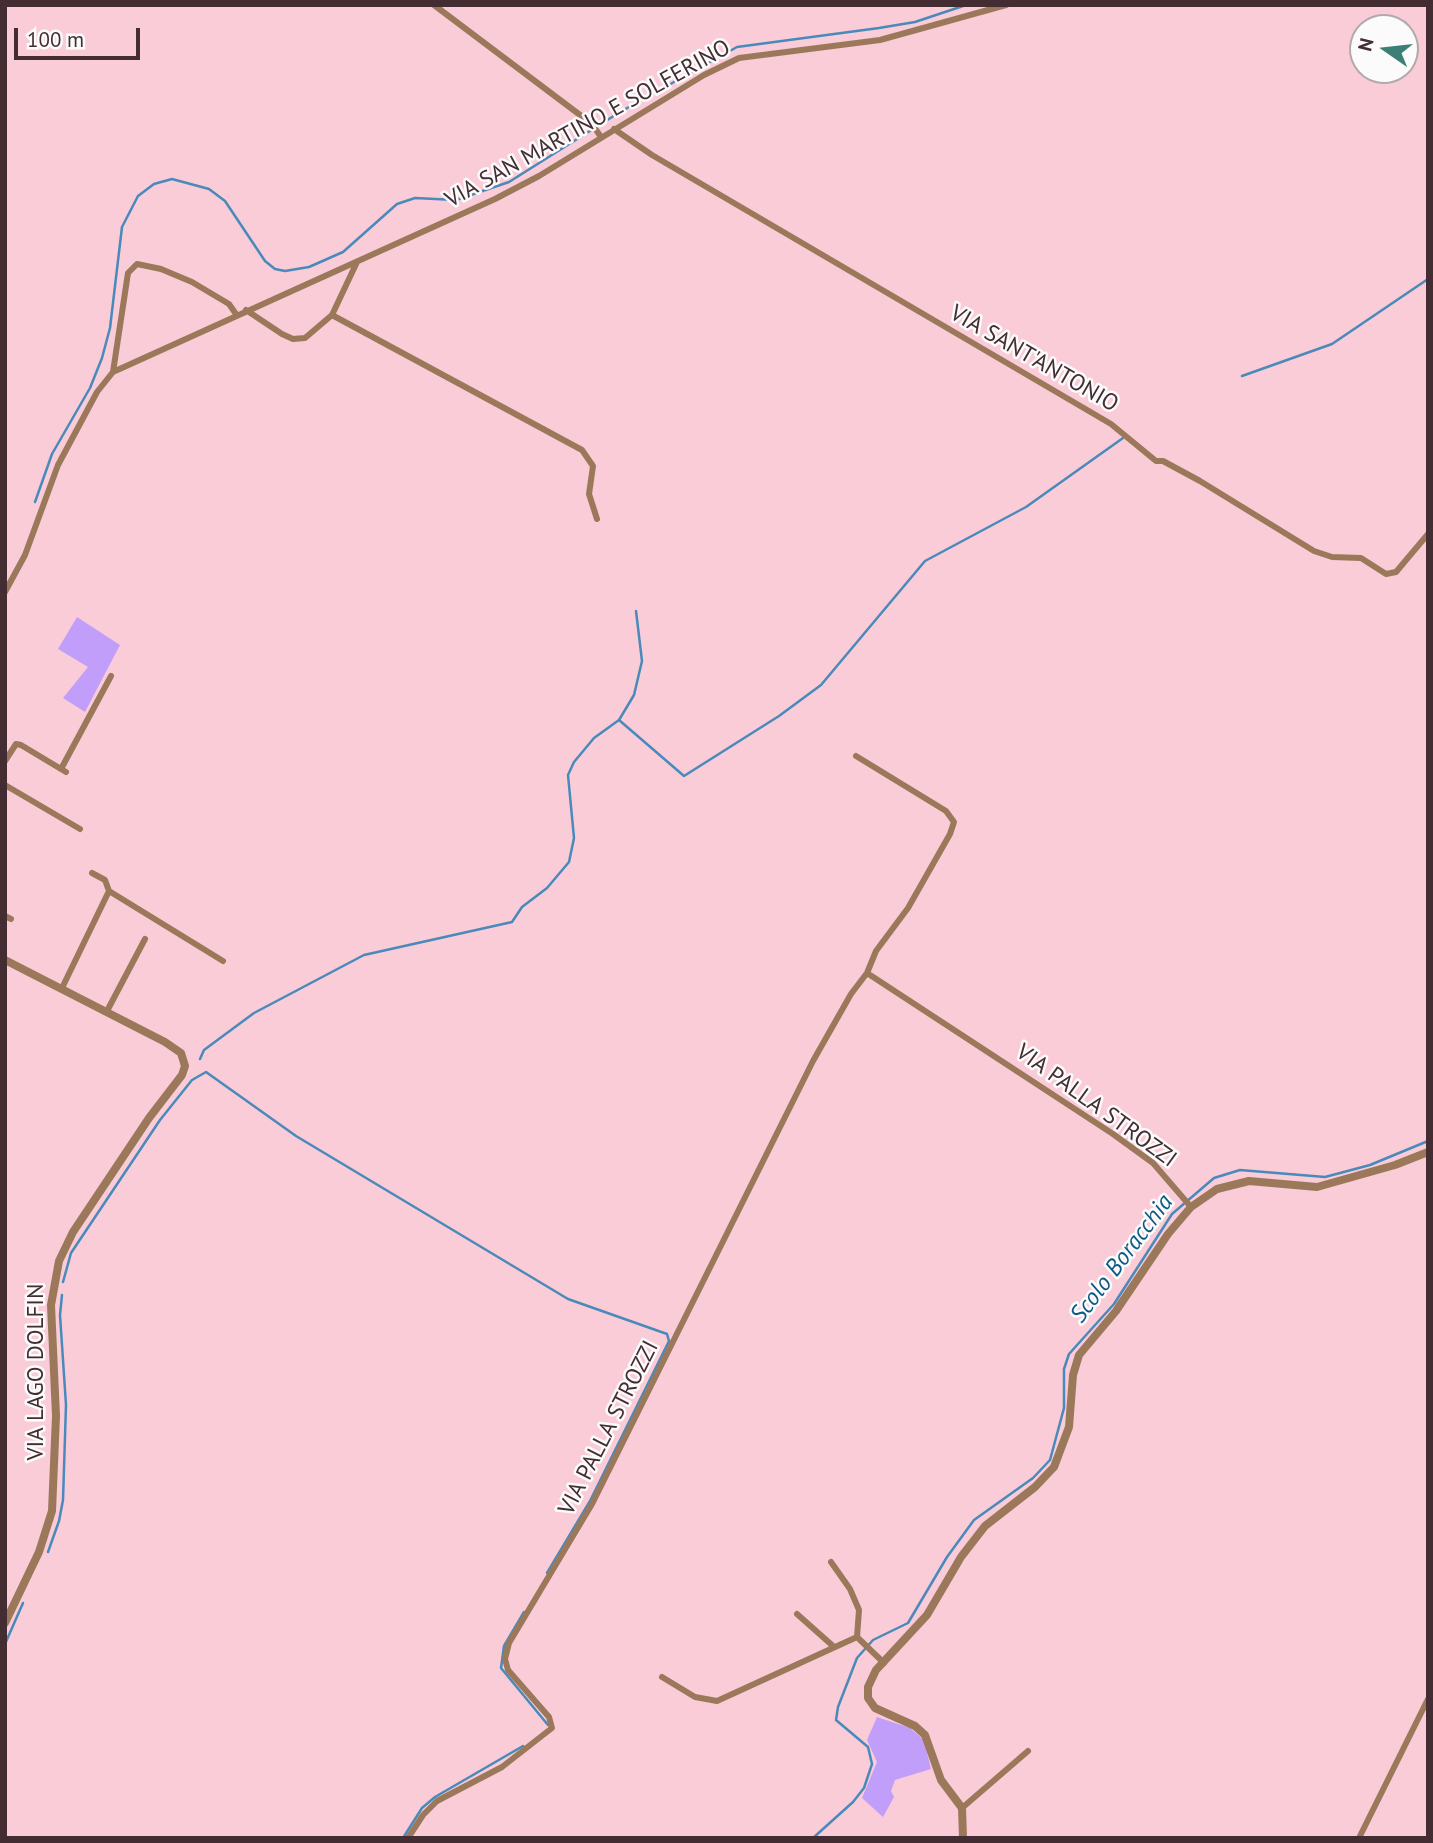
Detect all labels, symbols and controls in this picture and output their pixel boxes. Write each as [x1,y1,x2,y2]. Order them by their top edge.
scale bar [18,14,144,58]
north arrow [1349,14,1419,84]
text: 100 m [27,26,84,53]
street label: VIA SAN MARTINO E SOLFERINO [441,34,735,214]
text: N [1352,35,1379,53]
street label: VIA SANT'ANTONIO [945,300,1123,418]
street label: VIA PALLA STROZZI [1010,1038,1182,1174]
water label: Scolo Boracchia [1064,1189,1180,1329]
street label: VIA LAGO DOLFIN [22,1284,50,1460]
street label: VIA PALLA STROZZI [553,1336,665,1520]

